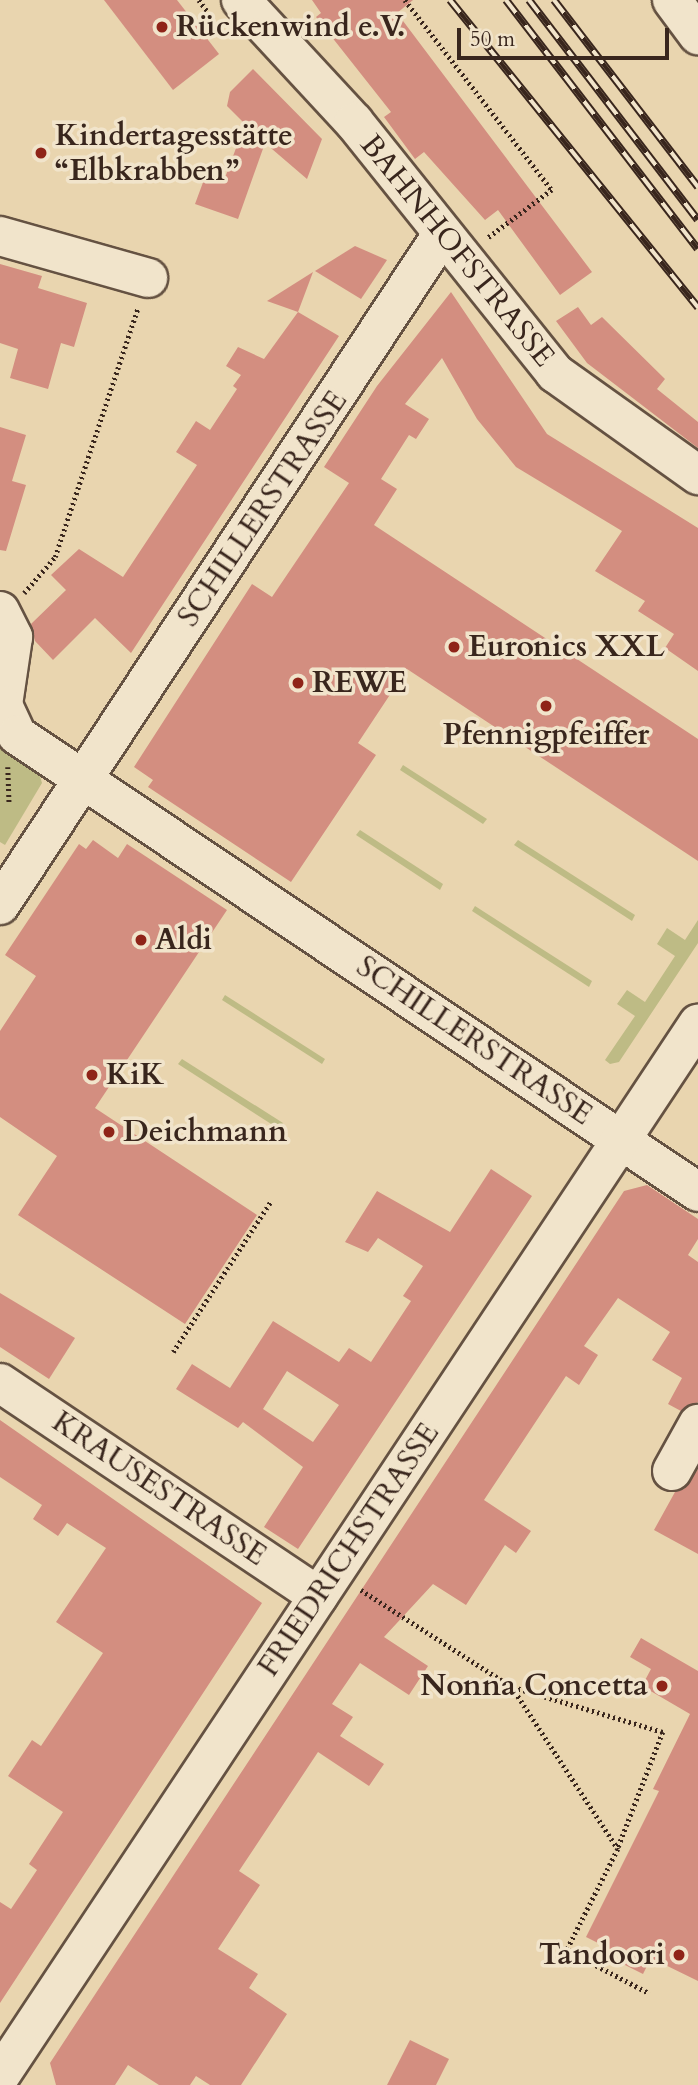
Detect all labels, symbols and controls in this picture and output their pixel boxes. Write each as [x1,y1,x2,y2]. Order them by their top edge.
place label: Rückenwind e.V. [176,9,405,45]
scale bar [460,14,672,58]
marker: Rückenwind e.V. [154,19,170,35]
text: 50 m [470,25,515,54]
place label: Kindertagesstätte “Elbkrabben” [55,118,293,188]
street label: BAHNHOFSTRASSE [352,128,562,374]
marker: Kindertagesstätte “Elbkrabben” [33,145,49,161]
street label: SCHILLERSTRASSE [171,384,355,634]
place label: Euronics XXL [468,629,665,665]
marker: Euronics XXL [446,639,462,655]
place label: REWE [312,665,407,701]
marker: REWE [290,675,306,691]
marker: Pfennigpfeiffer [538,698,554,714]
place label: Pfennigpfeiffer [443,717,649,753]
place label: Aldi [155,922,212,958]
marker: Aldi [133,932,149,948]
street label: SCHILLERSTRASSE [349,949,599,1133]
place label: KiK [106,1057,164,1093]
marker: KiK [84,1067,100,1083]
place label: Deichmann [123,1114,287,1150]
marker: Deichmann [101,1124,117,1140]
street label: KRAUSESTRASSE [45,1404,273,1574]
street label: FRIEDRICHSTRASSE [251,1416,447,1684]
place label: Nonna Concetta [420,1668,648,1704]
marker: Nonna Concetta [654,1678,670,1694]
place label: Tandoori [539,1937,665,1973]
marker: Tandoori [671,1947,687,1963]

